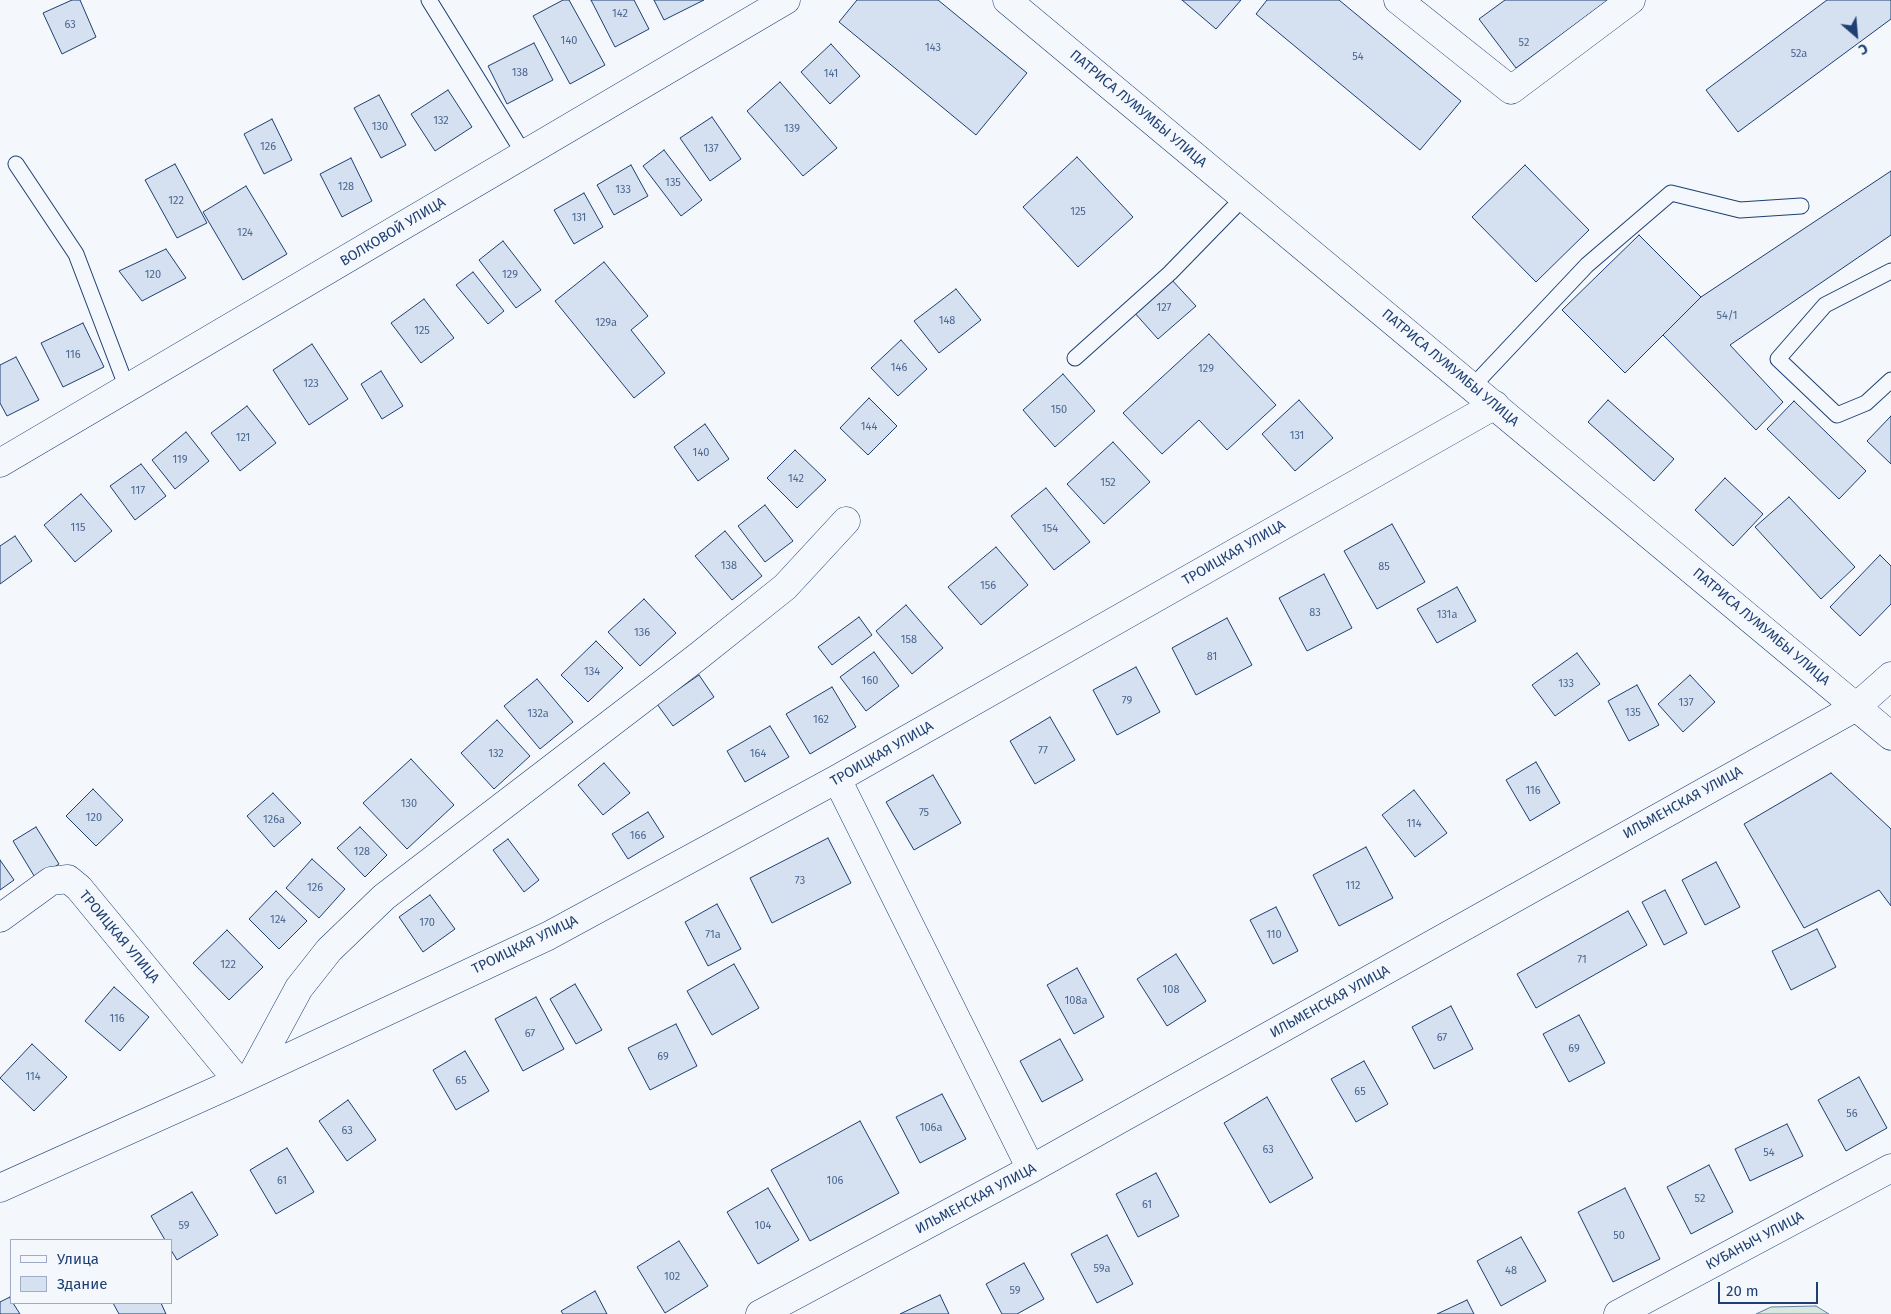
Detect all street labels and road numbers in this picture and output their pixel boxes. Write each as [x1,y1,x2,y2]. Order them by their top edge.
street label: ПАТРИСА ЛУМУМБЫ УЛИЦА [1066,47,1210,171]
street label: ВОЛКОВОЙ УЛИЦА [337,194,449,270]
street label: ПАТРИСА ЛУМУМБЫ УЛИЦА [1378,306,1522,430]
street label: ТРОИЦКАЯ УЛИЦА [1180,517,1288,589]
street label: ПАТРИСА ЛУМУМБЫ УЛИЦА [1689,565,1833,689]
street label: ТРОИЦКАЯ УЛИЦА [828,718,936,790]
street label: ИЛЬМЕНСКАЯ УЛИЦА [1620,763,1746,843]
street label: ТРОИЦКАЯ УЛИЦА [75,887,163,987]
street label: ТРОИЦКАЯ УЛИЦА [469,912,581,978]
street label: ИЛЬМЕНСКАЯ УЛИЦА [1267,962,1393,1042]
street label: ИЛЬМЕНСКАЯ УЛИЦА [913,1160,1039,1238]
street label: КУБАНЫЧ УЛИЦА [1703,1208,1807,1274]

